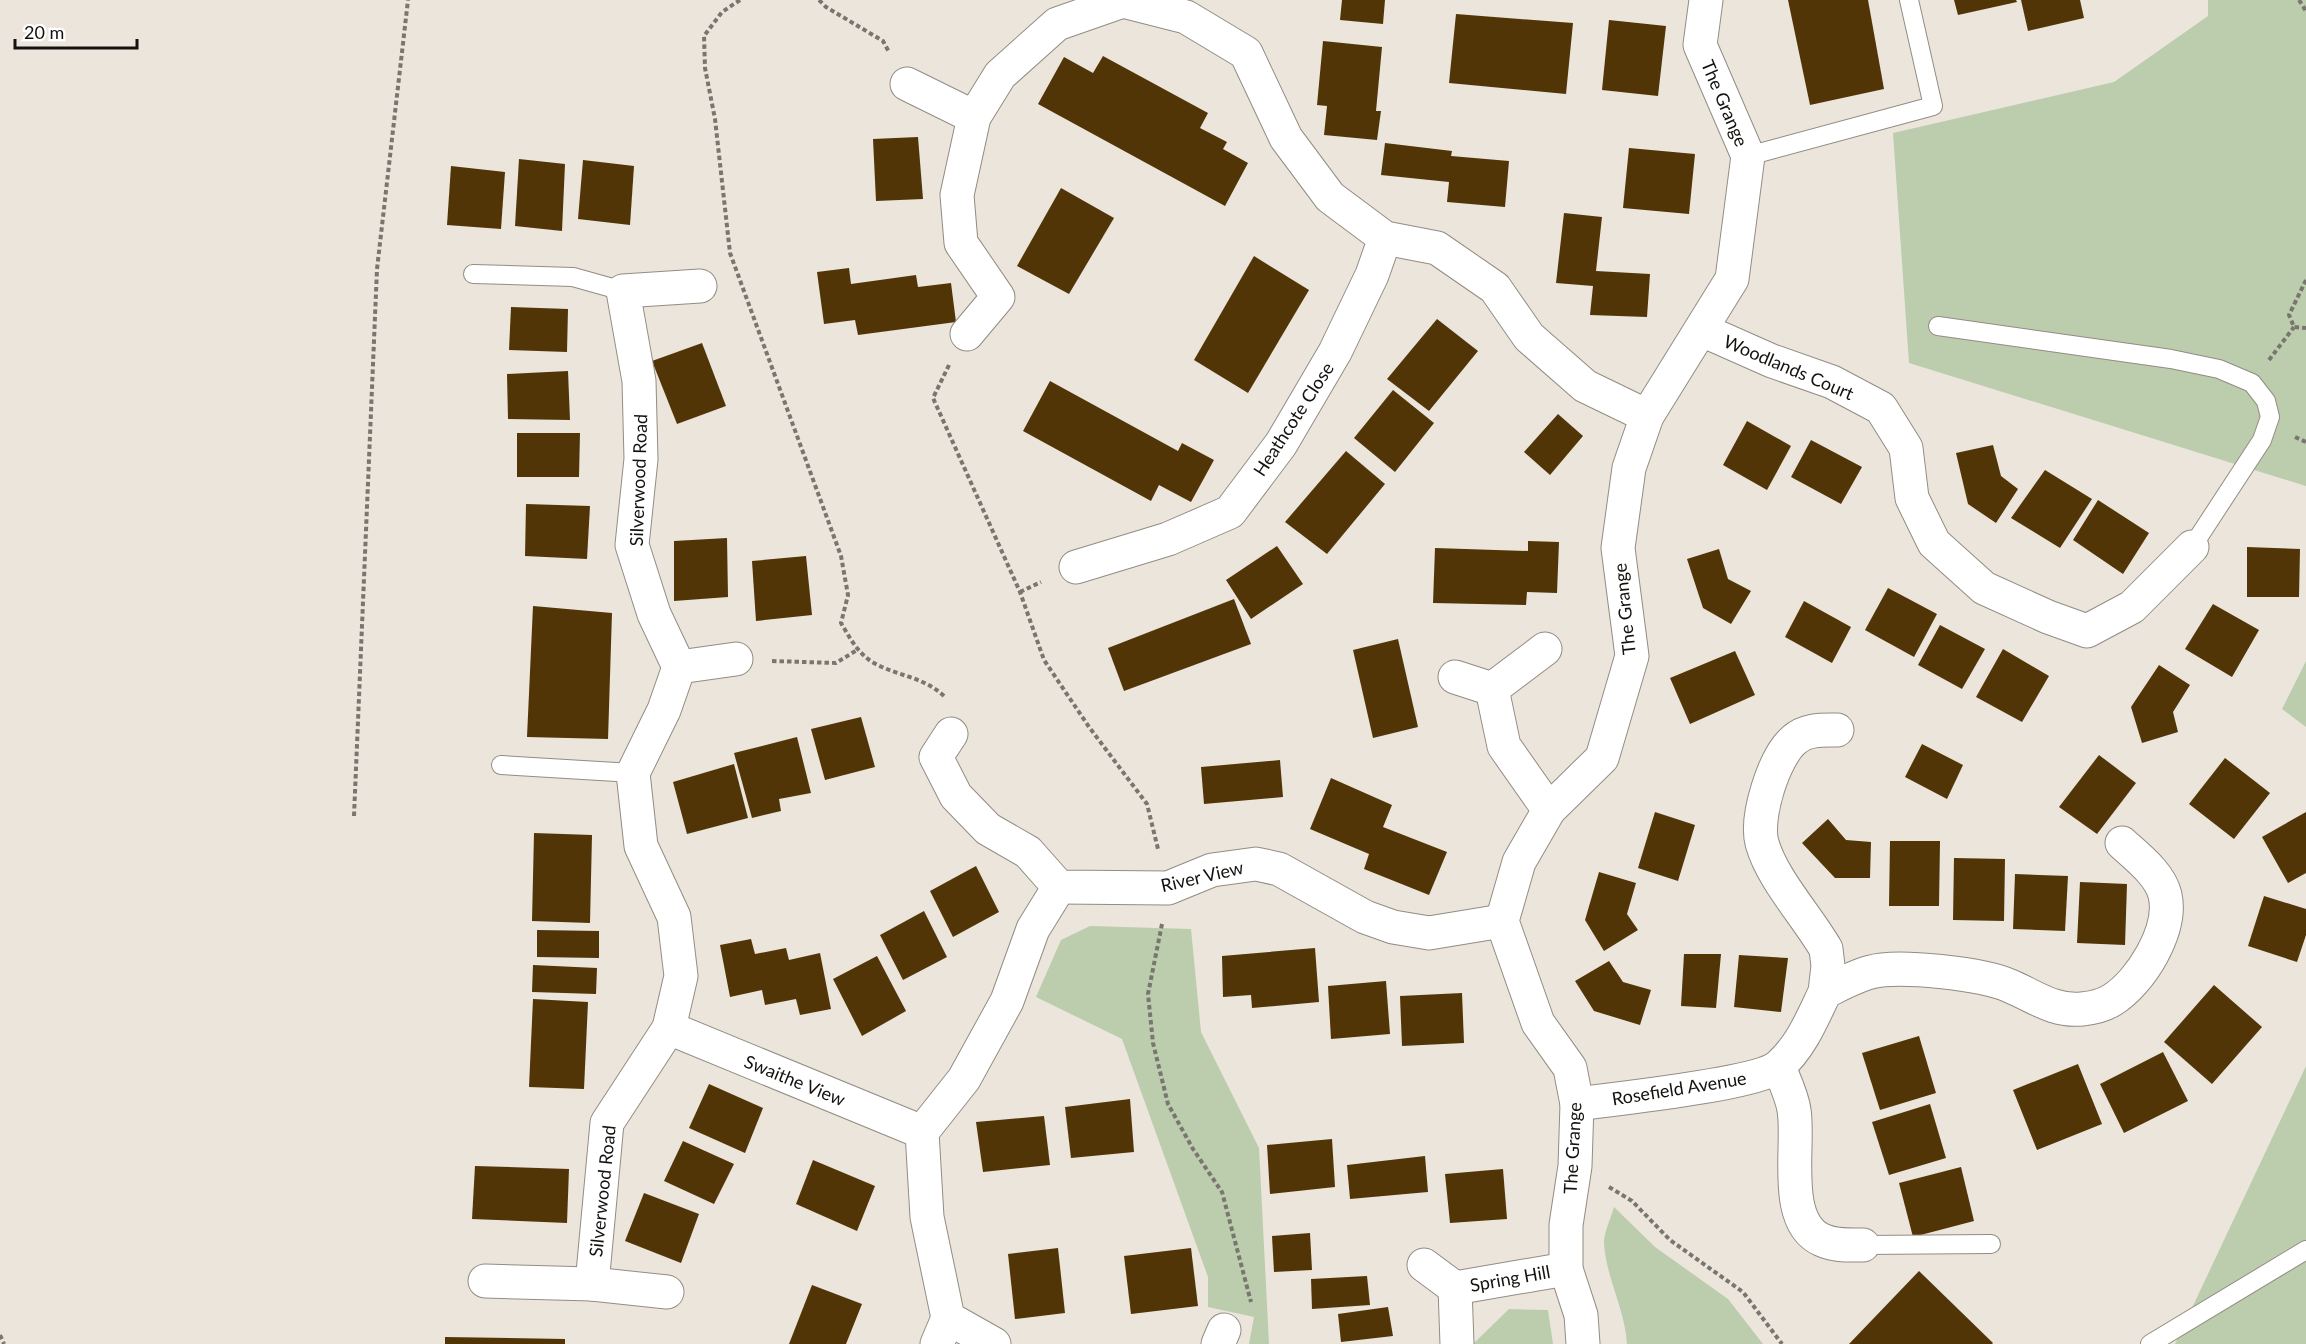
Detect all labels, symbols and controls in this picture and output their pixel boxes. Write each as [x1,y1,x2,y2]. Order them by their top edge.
scale bar [15,12,136,50]
text: 20 m [24,21,64,43]
street label: The Grange [1697,56,1753,150]
street label: Woodlands Court [1721,330,1858,404]
street label: Heathcote Close [1248,358,1338,480]
street label: Silverwood Road [625,413,651,547]
street label: The Grange [1608,562,1640,656]
street label: River View [1158,856,1246,896]
street label: Swaithe View [741,1050,849,1110]
street label: Rosefield Avenue [1610,1067,1748,1109]
street label: The Grange [1559,1102,1585,1194]
street label: Silverwood Road [584,1124,620,1258]
street label: Spring Hill [1468,1260,1552,1296]

